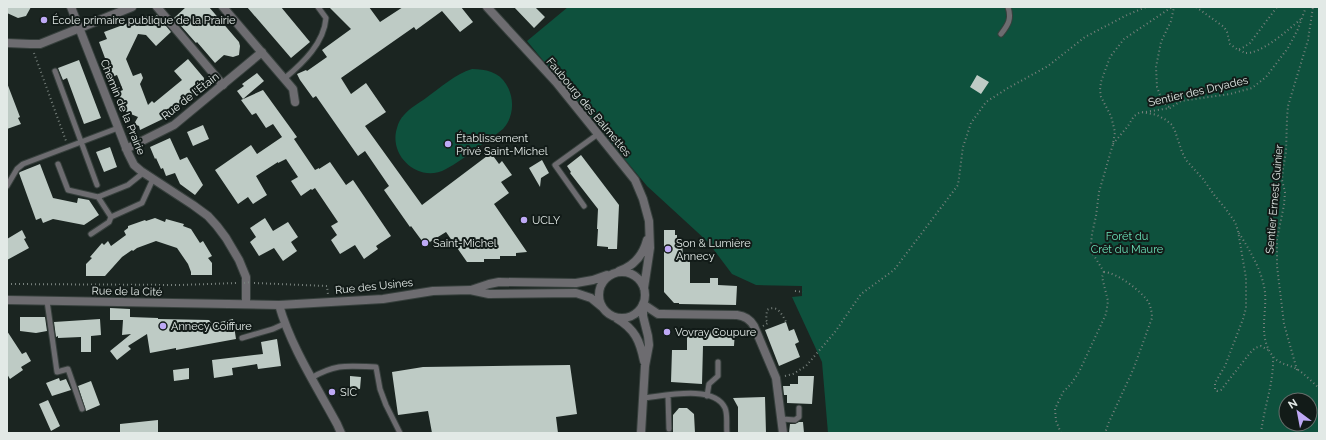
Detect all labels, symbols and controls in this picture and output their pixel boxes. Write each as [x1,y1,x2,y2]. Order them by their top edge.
place label: École primaire publique de la Prairie [52,13,236,27]
marker: École primaire publique de la Prairie [39,15,49,25]
street label: Faubourg des Balmettes [544,55,634,159]
street label: Chemin de la Prairie [97,58,148,157]
street label: Rue de l'Étain [158,69,222,123]
street label: Sentier des Dryades [1147,74,1249,109]
place label: Établissement Privé Saint-Michel [456,131,548,158]
marker: Établissement Privé Saint-Michel [443,139,453,149]
street label: Sentier Ernest Guinier [1263,144,1286,254]
place label: UCLY [532,214,560,227]
marker: UCLY [519,215,529,225]
park label: Forêt du Crêt du Maure [1091,230,1164,256]
place label: Saint-Michel [433,237,497,250]
place label: Son & Lumière Annecy [676,237,751,263]
marker: Saint-Michel [420,238,430,248]
marker: Son & Lumière Annecy [663,244,673,254]
street label: Rue des Usines [334,276,414,297]
street label: Rue de la Cité [91,284,163,299]
place label: Annecy Coiffure [171,320,252,333]
marker: Annecy Coiffure [158,321,168,331]
place label: Vovray Coupure [675,326,757,339]
marker: Vovray Coupure [662,327,672,337]
place label: SIC [340,386,357,399]
marker: SIC [327,387,337,397]
north arrow [1278,392,1318,432]
text: N [1286,396,1300,412]

